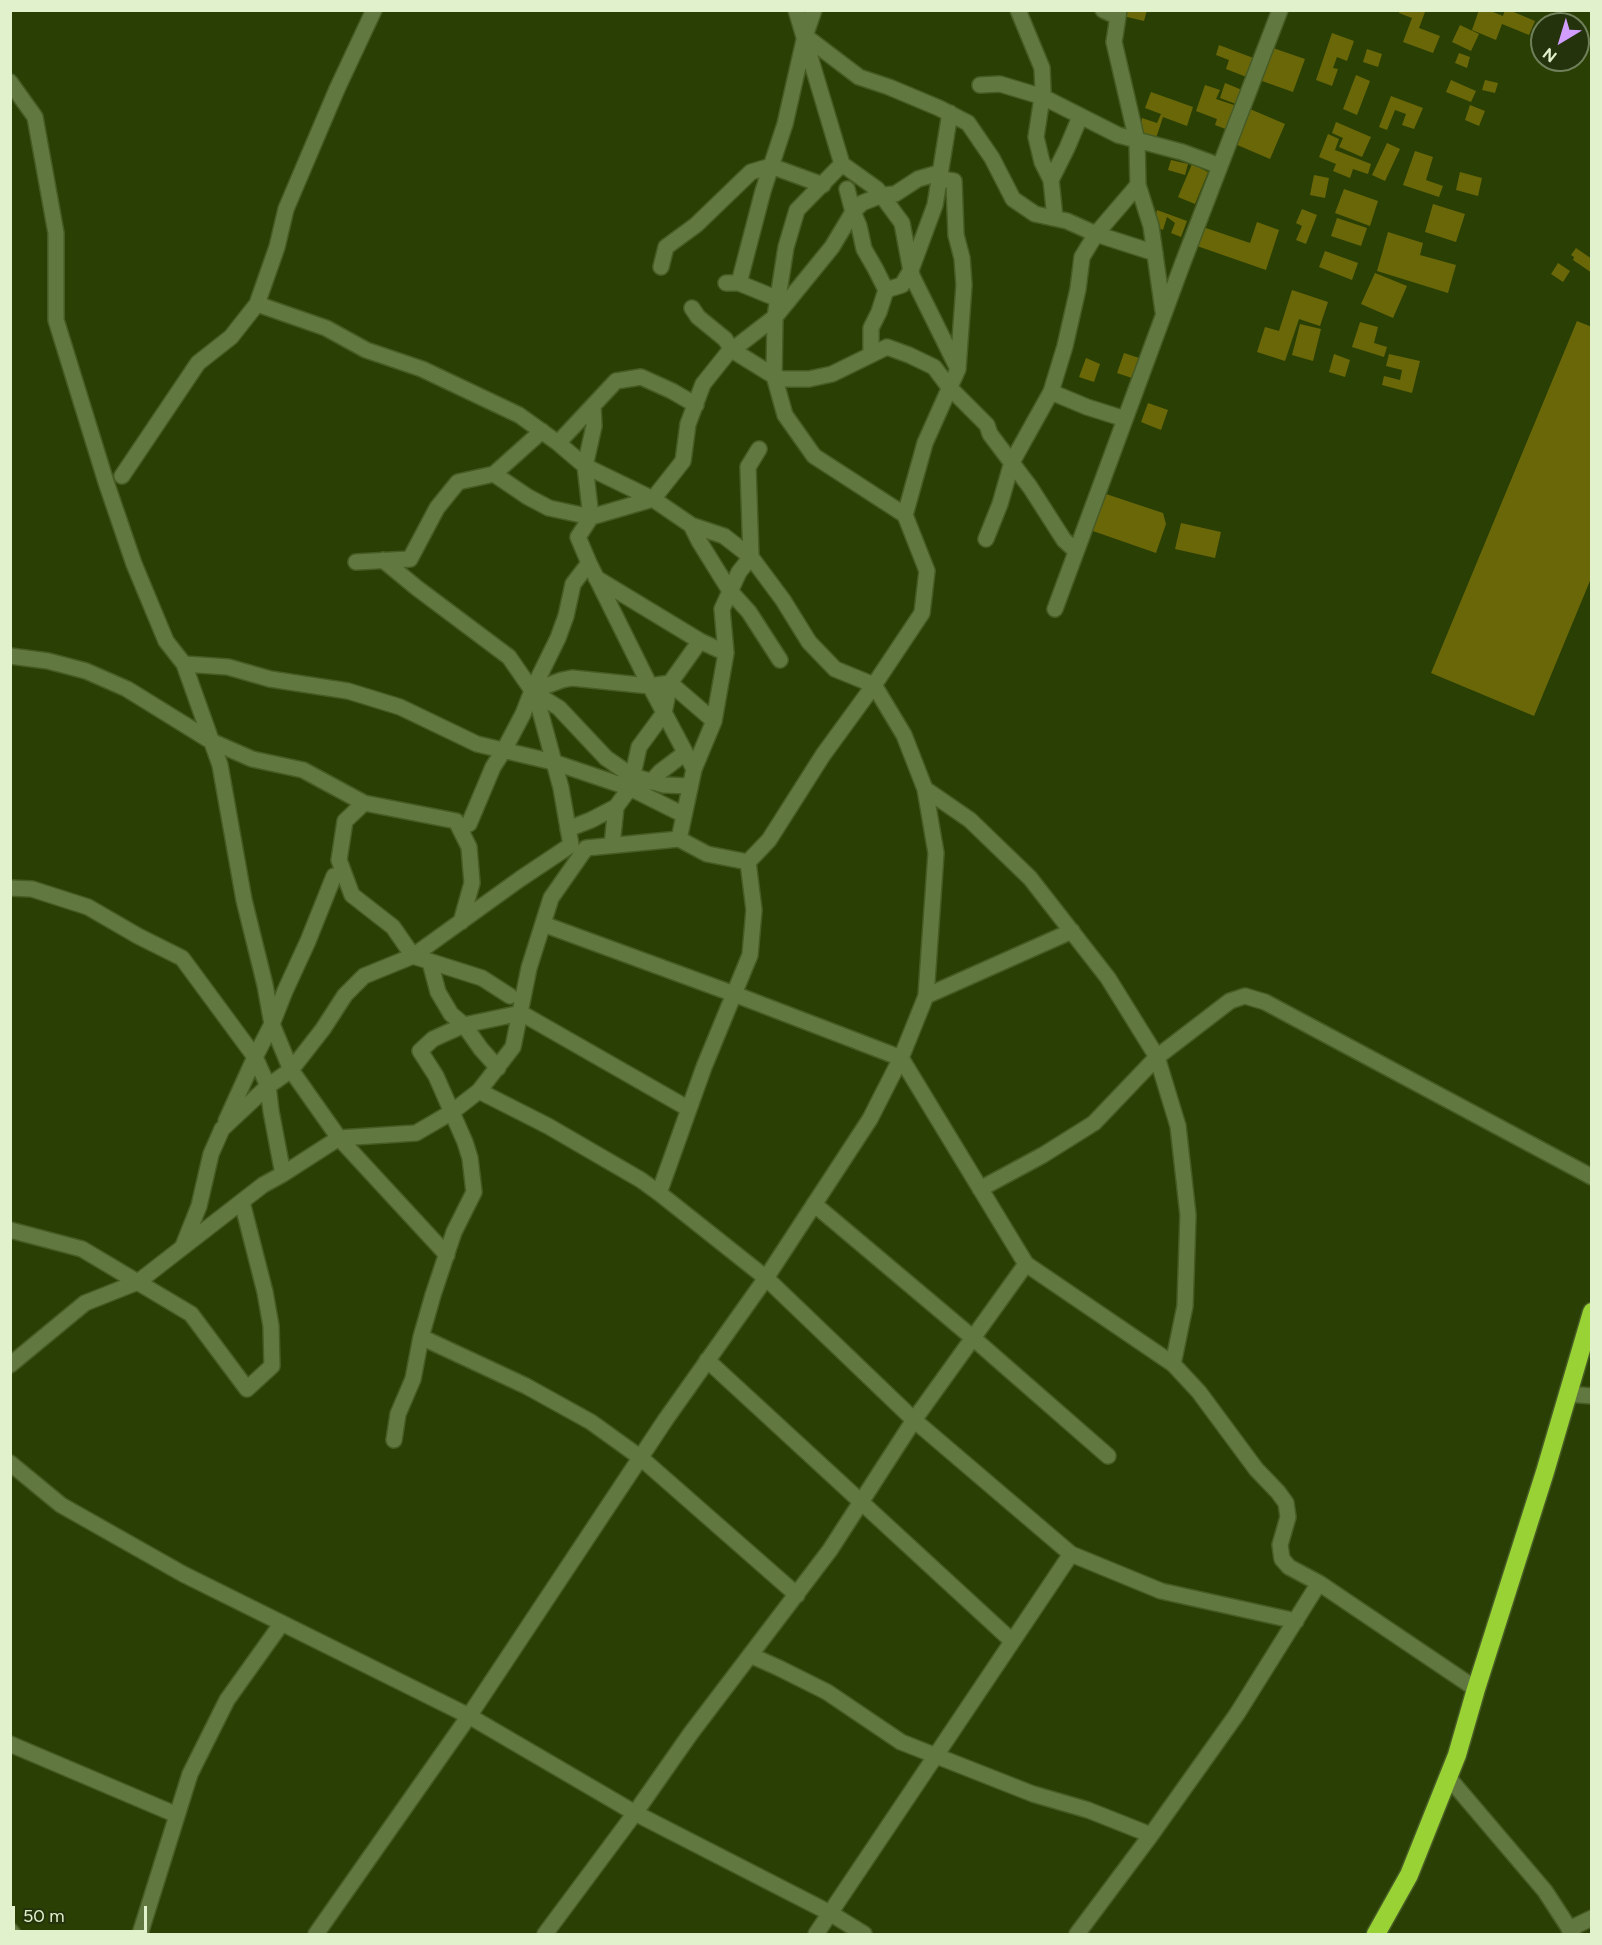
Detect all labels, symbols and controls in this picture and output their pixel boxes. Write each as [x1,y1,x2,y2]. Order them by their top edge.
north arrow [1530,12,1590,72]
text: N [1539,44,1561,66]
scale bar [15,1894,150,1932]
text: 50 m [23,1905,65,1927]

